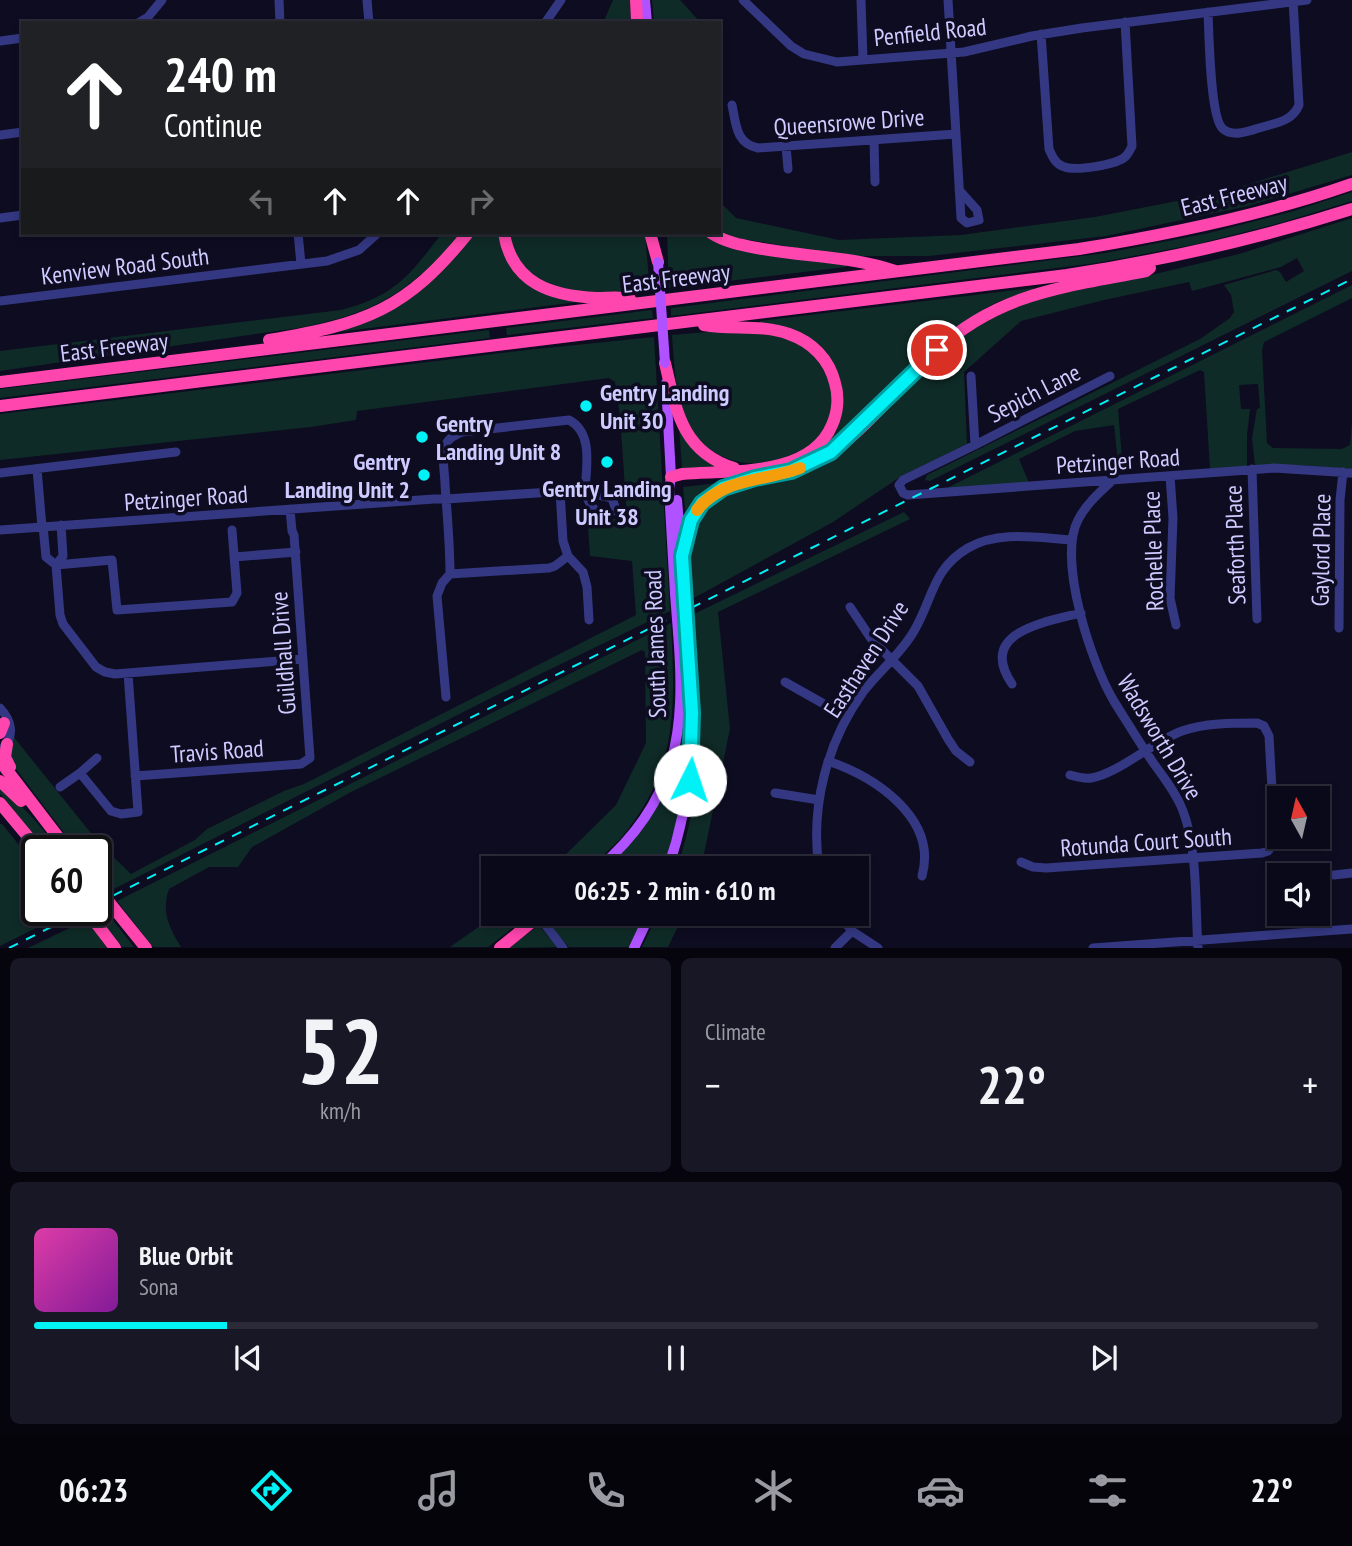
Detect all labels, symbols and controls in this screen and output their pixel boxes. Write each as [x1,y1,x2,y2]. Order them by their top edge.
street label: Penfield Road [872,11,988,53]
text: 240 m [164,42,277,106]
icon: ahead [49,49,140,140]
street label: Queensrowe Drive [773,101,925,143]
text: Continue [164,104,263,146]
street label: East Freeway [1178,167,1290,223]
icon: left [243,182,281,220]
icon: ahead [316,182,354,220]
icon: ahead [389,182,427,220]
icon: right [462,182,500,220]
street label: Kenview Road South [39,240,211,292]
street label: East Freeway [620,256,732,300]
pin [907,320,967,380]
street label: East Freeway [58,325,170,369]
icon: arrive [918,331,956,369]
street label: Sepich Lane [983,357,1085,429]
place label: Gentry Landing Unit 30 [600,377,729,436]
marker: Gentry Landing Unit 30 [578,398,594,414]
place label: Gentry Landing Unit 8 [436,408,561,467]
marker: Gentry Landing Unit 8 [414,429,430,445]
street label: Petzinger Road [1055,441,1181,481]
place label: Gentry Landing Unit 2 [285,446,410,505]
marker: Gentry Landing Unit 38 [599,454,615,470]
marker: Gentry Landing Unit 2 [416,467,432,483]
place label: Gentry Landing Unit 38 [542,473,672,532]
street label: Petzinger Road [123,478,249,518]
street label: Seaforth Place [1217,485,1253,605]
street label: Rochelle Place [1135,490,1171,612]
street label: Gaylord Place [1305,493,1337,607]
street label: South James Road [637,569,673,719]
street label: Guildhall Drive [263,590,303,716]
street label: Easthaven Drive [817,595,915,723]
street label: Wadsworth Drive [1110,669,1210,805]
street label: Travis Road [169,732,265,770]
position arrow [653,743,727,817]
north arrow [1267,786,1330,849]
map controls [1267,786,1330,926]
street label: Rotunda Court South [1059,821,1233,863]
speed limit sign: 60 [21,835,112,926]
button: sound [1267,863,1330,926]
text: 06:25 · 2 min · 610 m [575,874,775,907]
text: 52 [297,991,384,1109]
text: Climate [705,1017,766,1046]
text: 22° [977,1051,1046,1118]
text: − [705,1060,721,1109]
text: + [1302,1060,1318,1109]
text: km/h [320,1096,361,1125]
text: Blue Orbit [139,1239,233,1272]
text: Sona [139,1272,178,1301]
icon: previous [229,1339,267,1377]
icon: pause [657,1339,695,1377]
icon: next [1085,1339,1123,1377]
icon: directions [247,1466,296,1515]
icon: music [414,1466,463,1515]
icon: phone [581,1466,630,1515]
icon: climate [749,1466,798,1515]
icon: car [916,1466,965,1515]
icon: filters [1083,1466,1132,1515]
text: 06:23 [59,1469,128,1511]
text: 22° [1251,1469,1293,1511]

